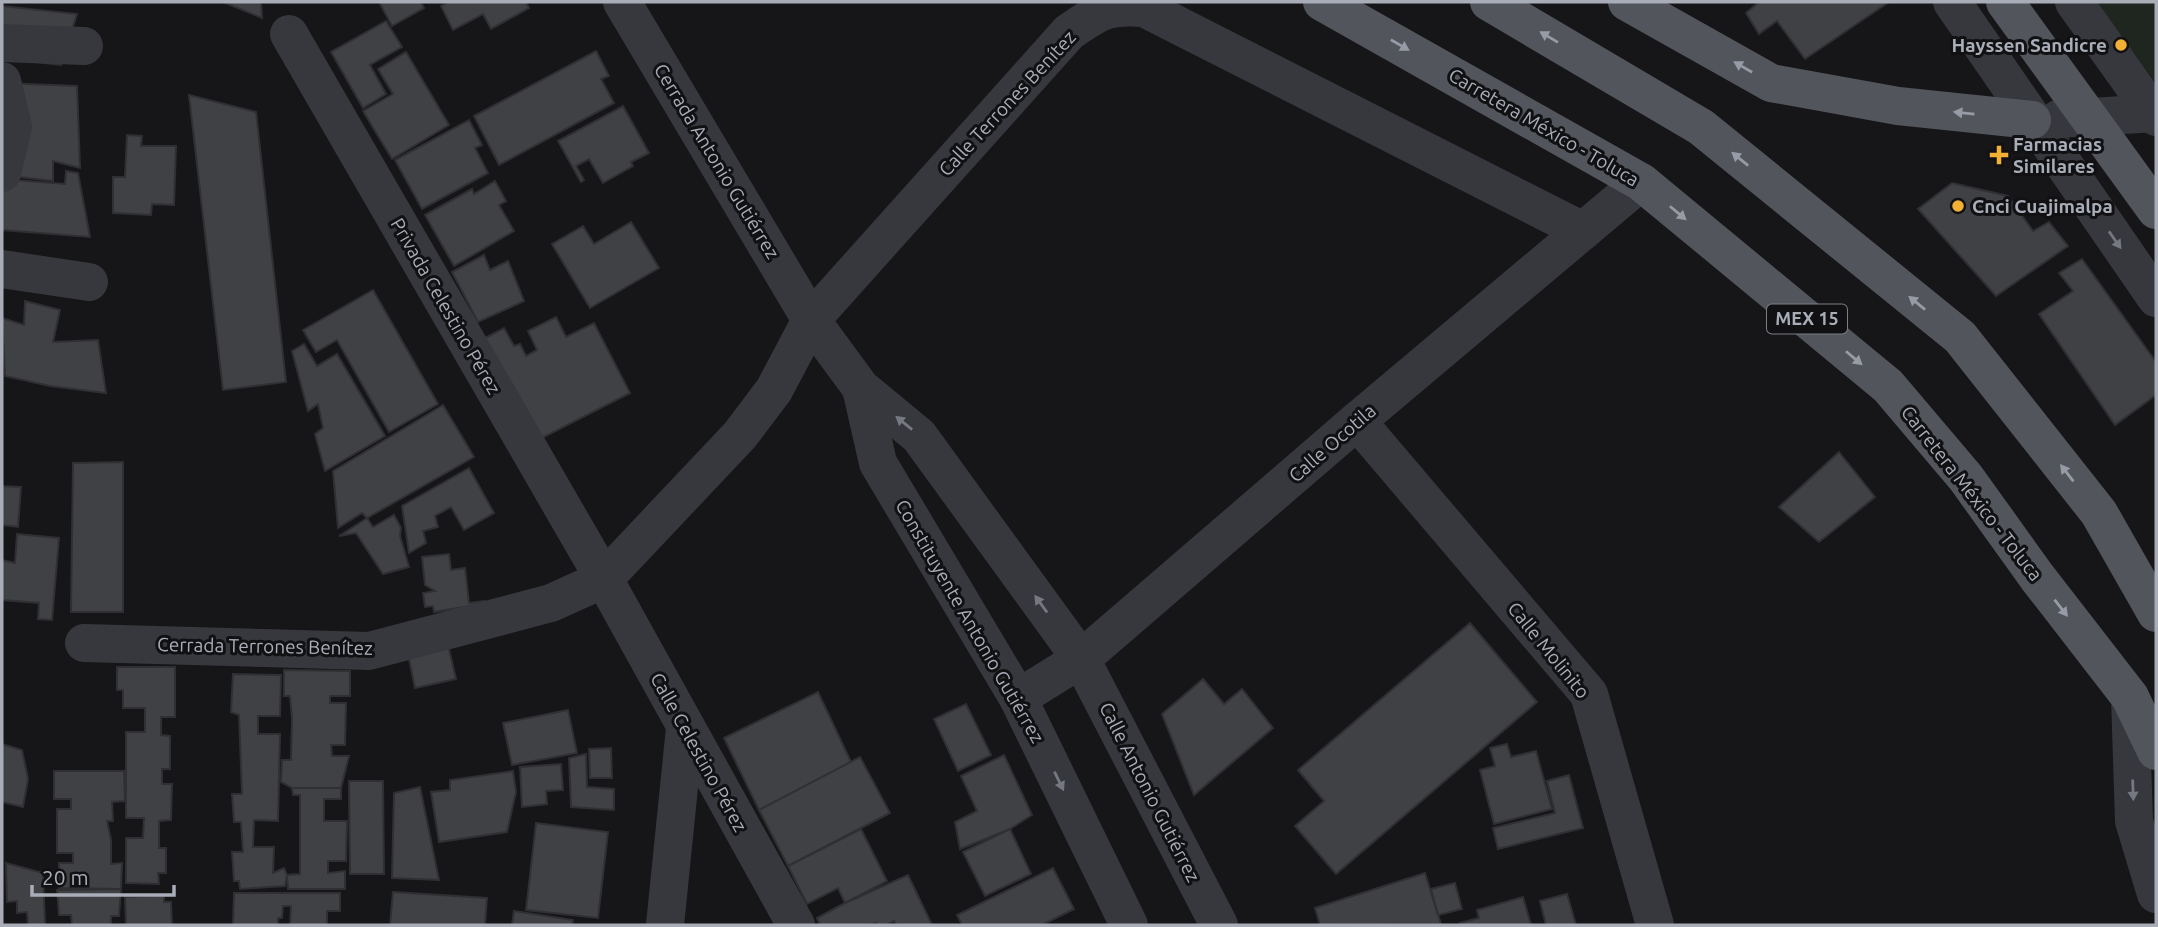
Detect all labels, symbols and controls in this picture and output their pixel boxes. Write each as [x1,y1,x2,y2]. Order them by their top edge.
street label: Calle Terrones Benítez [934,26,1080,180]
one-way arrow [1540,31,1559,43]
place label: Hayssen Sandicre [1952,34,2107,56]
marker: Hayssen Sandicre [2113,37,2129,53]
one-way arrow [1391,39,1410,51]
street label: Cerrada Antonio Gutiérrez [650,59,784,263]
one-way arrow [1733,61,1753,73]
street label: Carretera México - Toluca [1445,63,1643,191]
one-way arrow [1953,107,1975,118]
place label: Farmacias Similares [2013,133,2102,177]
marker: Farmacias Similares [1991,147,2007,163]
one-way arrow [1732,152,1750,167]
place label: Cnci Cuajimalpa [1972,195,2113,217]
marker: Cnci Cuajimalpa [1950,198,1966,214]
one-way arrow [1670,205,1687,220]
street label: Privada Celestino Pérez [387,214,506,398]
one-way arrow [2108,230,2121,249]
one-way arrow [1909,296,1926,311]
road number: MEX 15 [1767,304,1847,334]
one-way arrow [1845,350,1862,365]
street label: Calle Ocotila [1284,399,1380,487]
street label: Carretera México - Toluca [1897,401,2047,585]
one-way arrow [895,416,912,431]
one-way arrow [2059,464,2074,482]
street label: Constituyente Antonio Gutiérrez [891,495,1049,747]
one-way arrow [1034,595,1048,613]
street label: Calle Molinito [1503,597,1595,703]
one-way arrow [2053,598,2068,616]
street label: Cerrada Terrones Benítez [157,633,373,659]
street label: Calle Celestino Pérez [646,669,752,836]
street label: Calle Antonio Gutiérrez [1095,699,1205,886]
one-way arrow [1053,771,1065,791]
one-way arrow [2128,779,2139,801]
scale bar [32,853,173,897]
text: 20 m [42,865,89,889]

